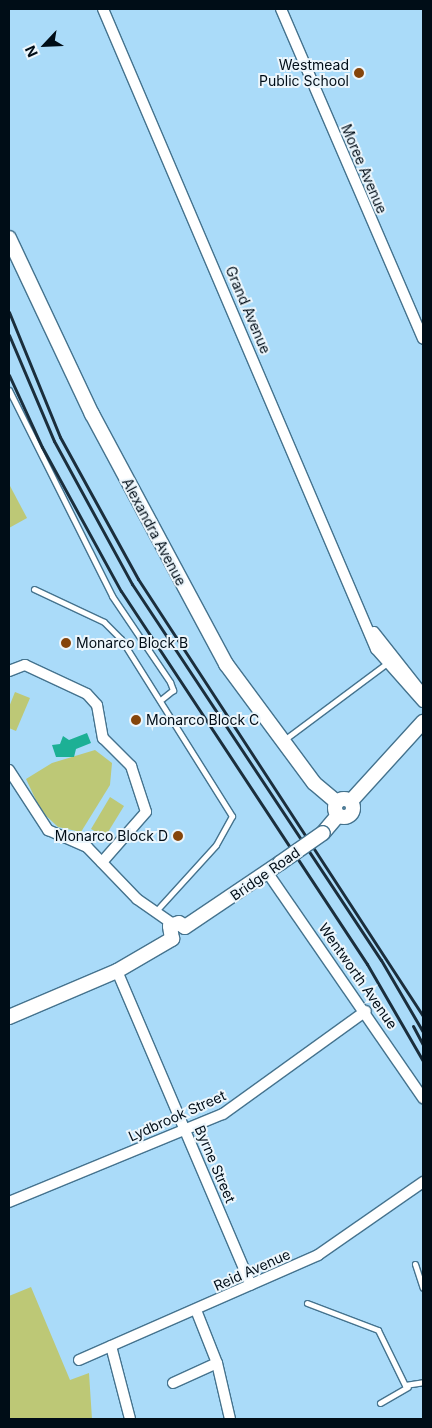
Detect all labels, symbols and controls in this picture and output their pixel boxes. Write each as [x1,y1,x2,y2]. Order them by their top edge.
north arrow [20,20,70,70]
text: N [21,43,41,60]
place label: Westmead Public School [259,57,349,90]
marker: Westmead Public School [353,67,365,79]
street label: Moree Avenue [338,122,390,216]
street label: Grand Avenue [222,264,274,356]
street label: Alexandra Avenue [119,475,189,589]
place label: Monarco Block B [76,635,188,651]
marker: Monarco Block B [60,637,72,649]
place label: Monarco Block C [146,712,259,728]
marker: Monarco Block C [130,714,142,726]
place label: Monarco Block D [55,828,168,844]
marker: Monarco Block D [172,830,184,842]
street label: Bridge Road [227,844,303,904]
street label: Wentworth Avenue [315,920,401,1032]
street label: Lydbrook Street [126,1087,228,1145]
street label: Byrne Street [191,1123,239,1205]
street label: Reid Avenue [211,1246,293,1294]

